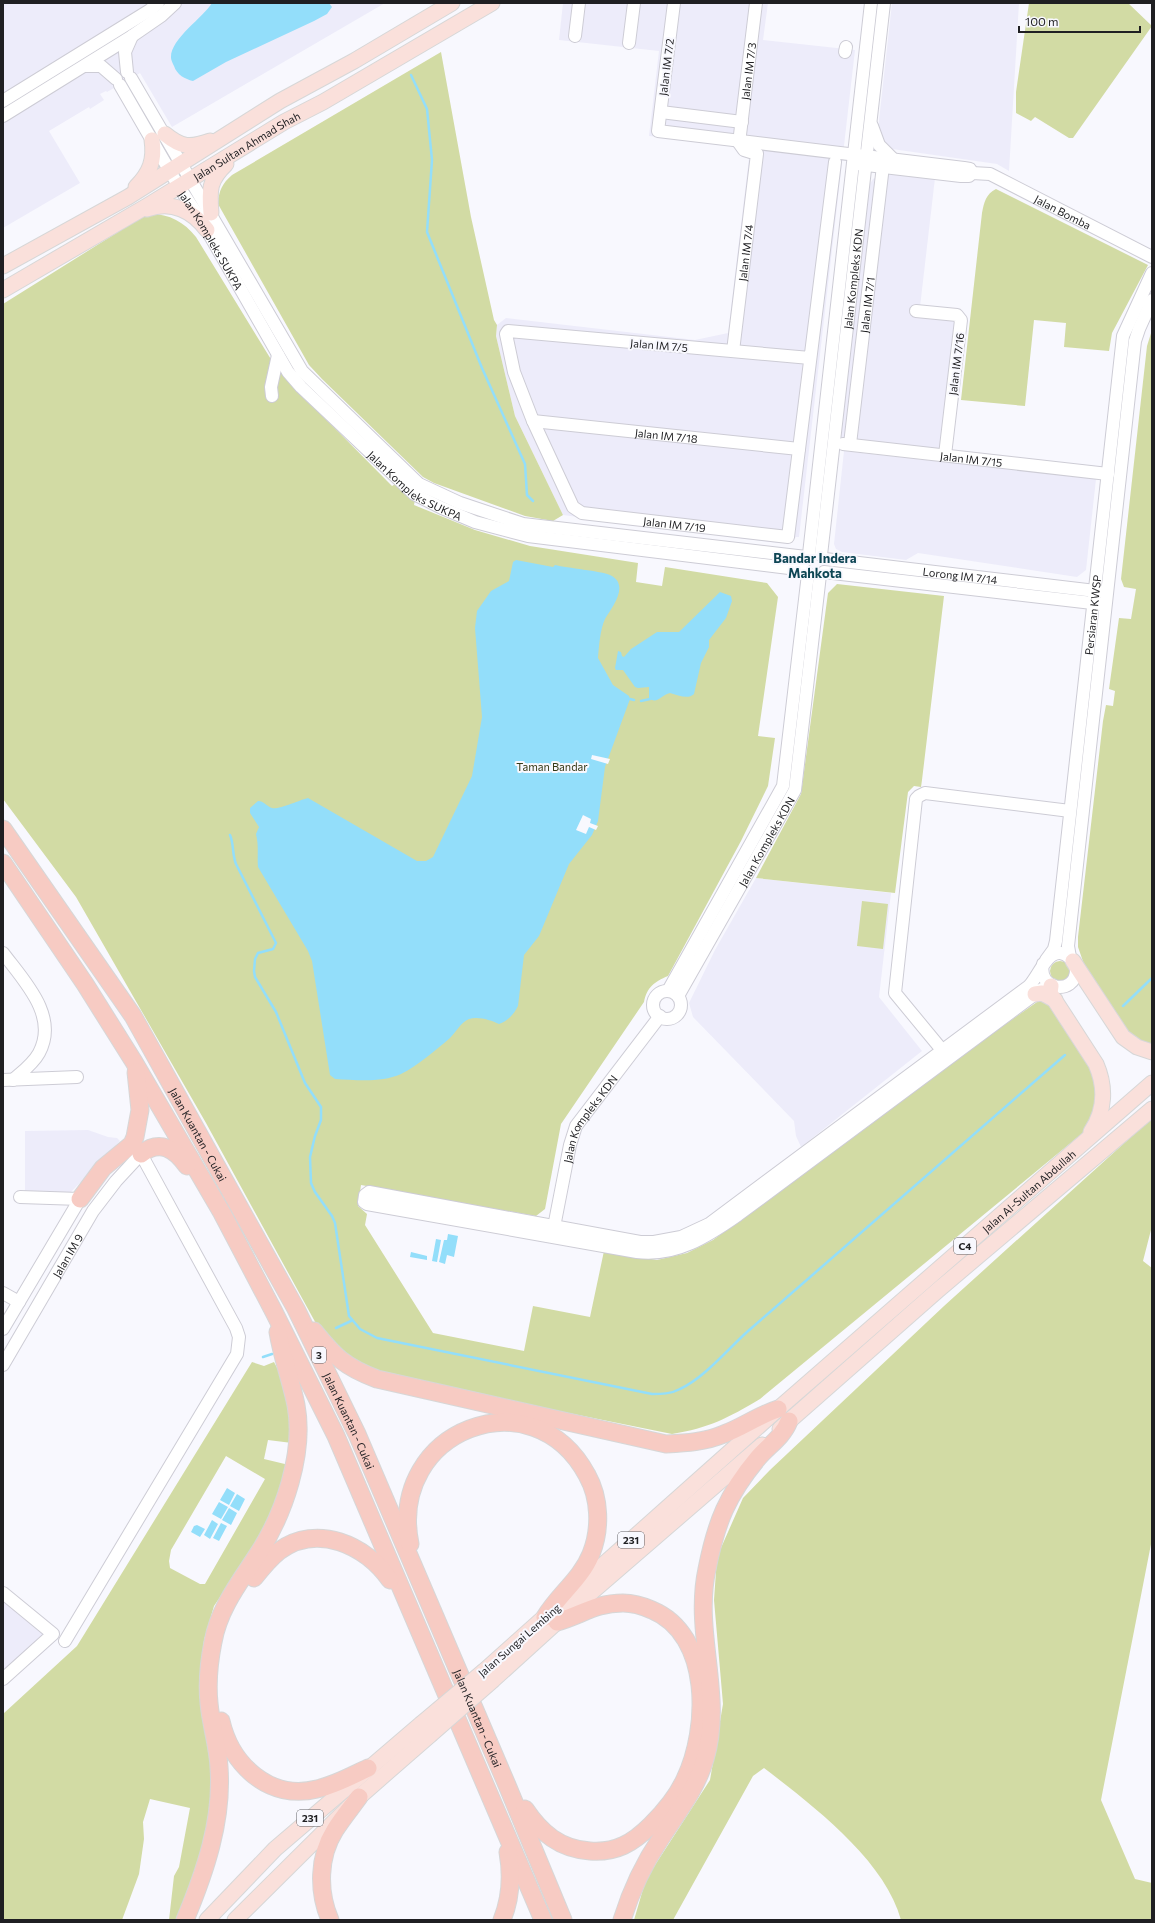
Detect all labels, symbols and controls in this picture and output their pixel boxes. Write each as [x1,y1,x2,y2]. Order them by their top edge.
scale bar [1019,8,1140,34]
text: 100 m [1025,14,1059,28]
street label: Jalan IM 7/2 [656,38,677,97]
street label: Jalan IM 7/3 [738,42,758,101]
street label: Jalan Sultan Ahmad Shah [190,108,302,184]
street label: Jalan Kompleks SUKPA [176,188,246,292]
street label: Jalan Bomba [1032,192,1093,231]
street label: Jalan IM 7/4 [735,223,755,282]
street label: Jalan Kompleks KDN [840,228,865,330]
street label: Jalan IM 7/1 [857,276,876,334]
street label: Jalan IM 7/16 [946,332,967,396]
street label: Jalan IM 7/5 [630,336,688,355]
street label: Jalan IM 7/18 [634,425,699,445]
street label: Jalan Kompleks SUKPA [365,448,464,522]
street label: Jalan IM 7/15 [939,449,1003,468]
street label: Jalan IM 7/19 [642,514,707,534]
district label: Bandar Indera Mahkota [773,550,857,581]
street label: Lorong IM 7/14 [922,564,998,586]
street label: Persiaran KWSP [1081,574,1103,656]
park label: Taman Bandar [516,760,588,773]
street label: Jalan Kompleks KDN [735,794,797,889]
street label: Jalan Kompleks KDN [560,1072,619,1164]
street label: Jalan Kuantan - Cukai [167,1085,230,1183]
street label: Jalan Al-Sultan Abdullah [979,1147,1078,1236]
street label: Jalan IM 9 [49,1231,85,1280]
road number: C4 [954,1238,976,1254]
road number: 3 [312,1347,326,1363]
street label: Jalan Kuantan - Cukai [321,1370,378,1471]
road number: 231 [618,1532,644,1548]
street label: Jalan Sungai Lembing [475,1601,563,1680]
street label: Jalan Kuantan - Cukai [451,1667,505,1769]
road number: 231 [297,1810,323,1826]

